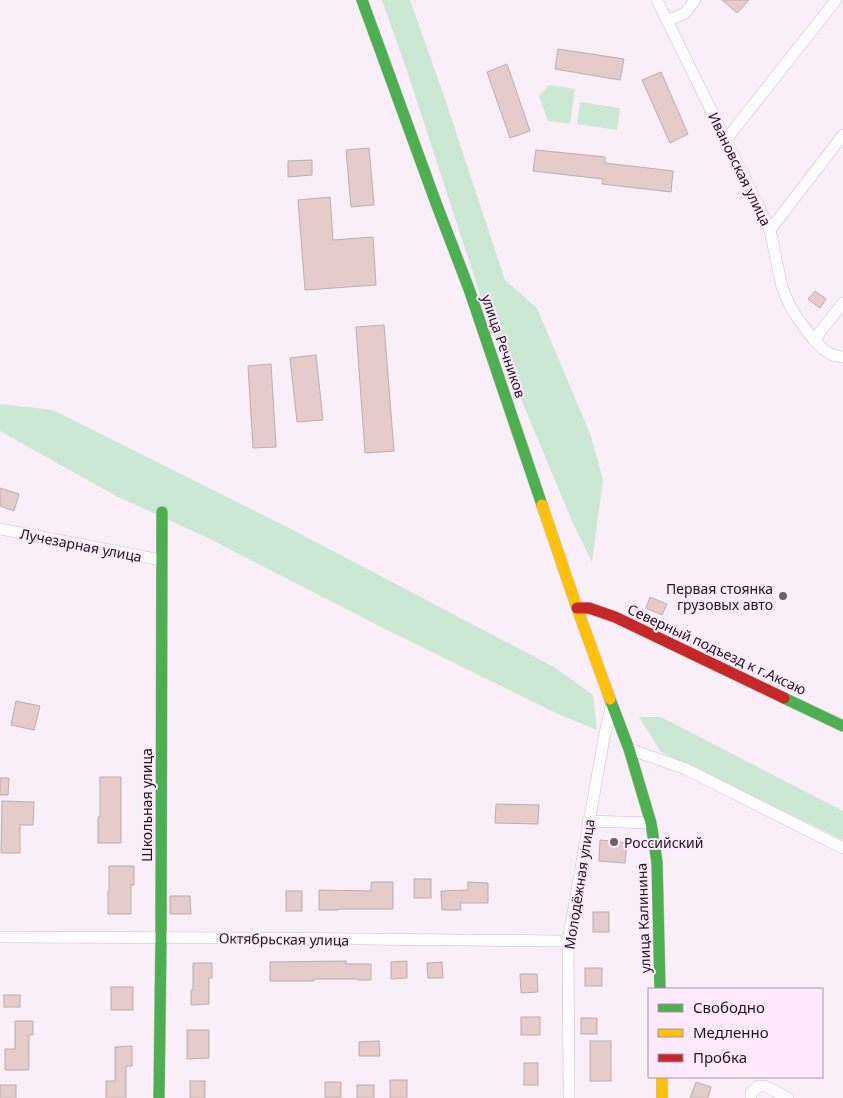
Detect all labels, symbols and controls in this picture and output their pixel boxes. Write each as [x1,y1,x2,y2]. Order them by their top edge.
street label: Ивановская улица [704,109,776,229]
street label: улица Речников [477,292,531,400]
street label: Лучезарная улица [18,524,144,566]
place label: Первая стоянка грузовых авто [666,579,773,614]
marker: Первая стоянка грузовых авто [777,590,789,602]
street label: Северный подъезд к г.Аксаю [625,599,809,699]
street label: Школьная улица [137,748,156,862]
street label: Молодёжная улица [559,817,599,951]
place label: Российский [624,833,703,852]
marker: Российский [608,836,620,848]
street label: улица Калинина [632,863,654,973]
street label: Октябрьская улица [219,928,349,950]
legend [648,988,823,1078]
text: Свободно [693,997,765,1017]
text: Медленно [693,1022,769,1042]
text: Пробка [693,1047,747,1067]

